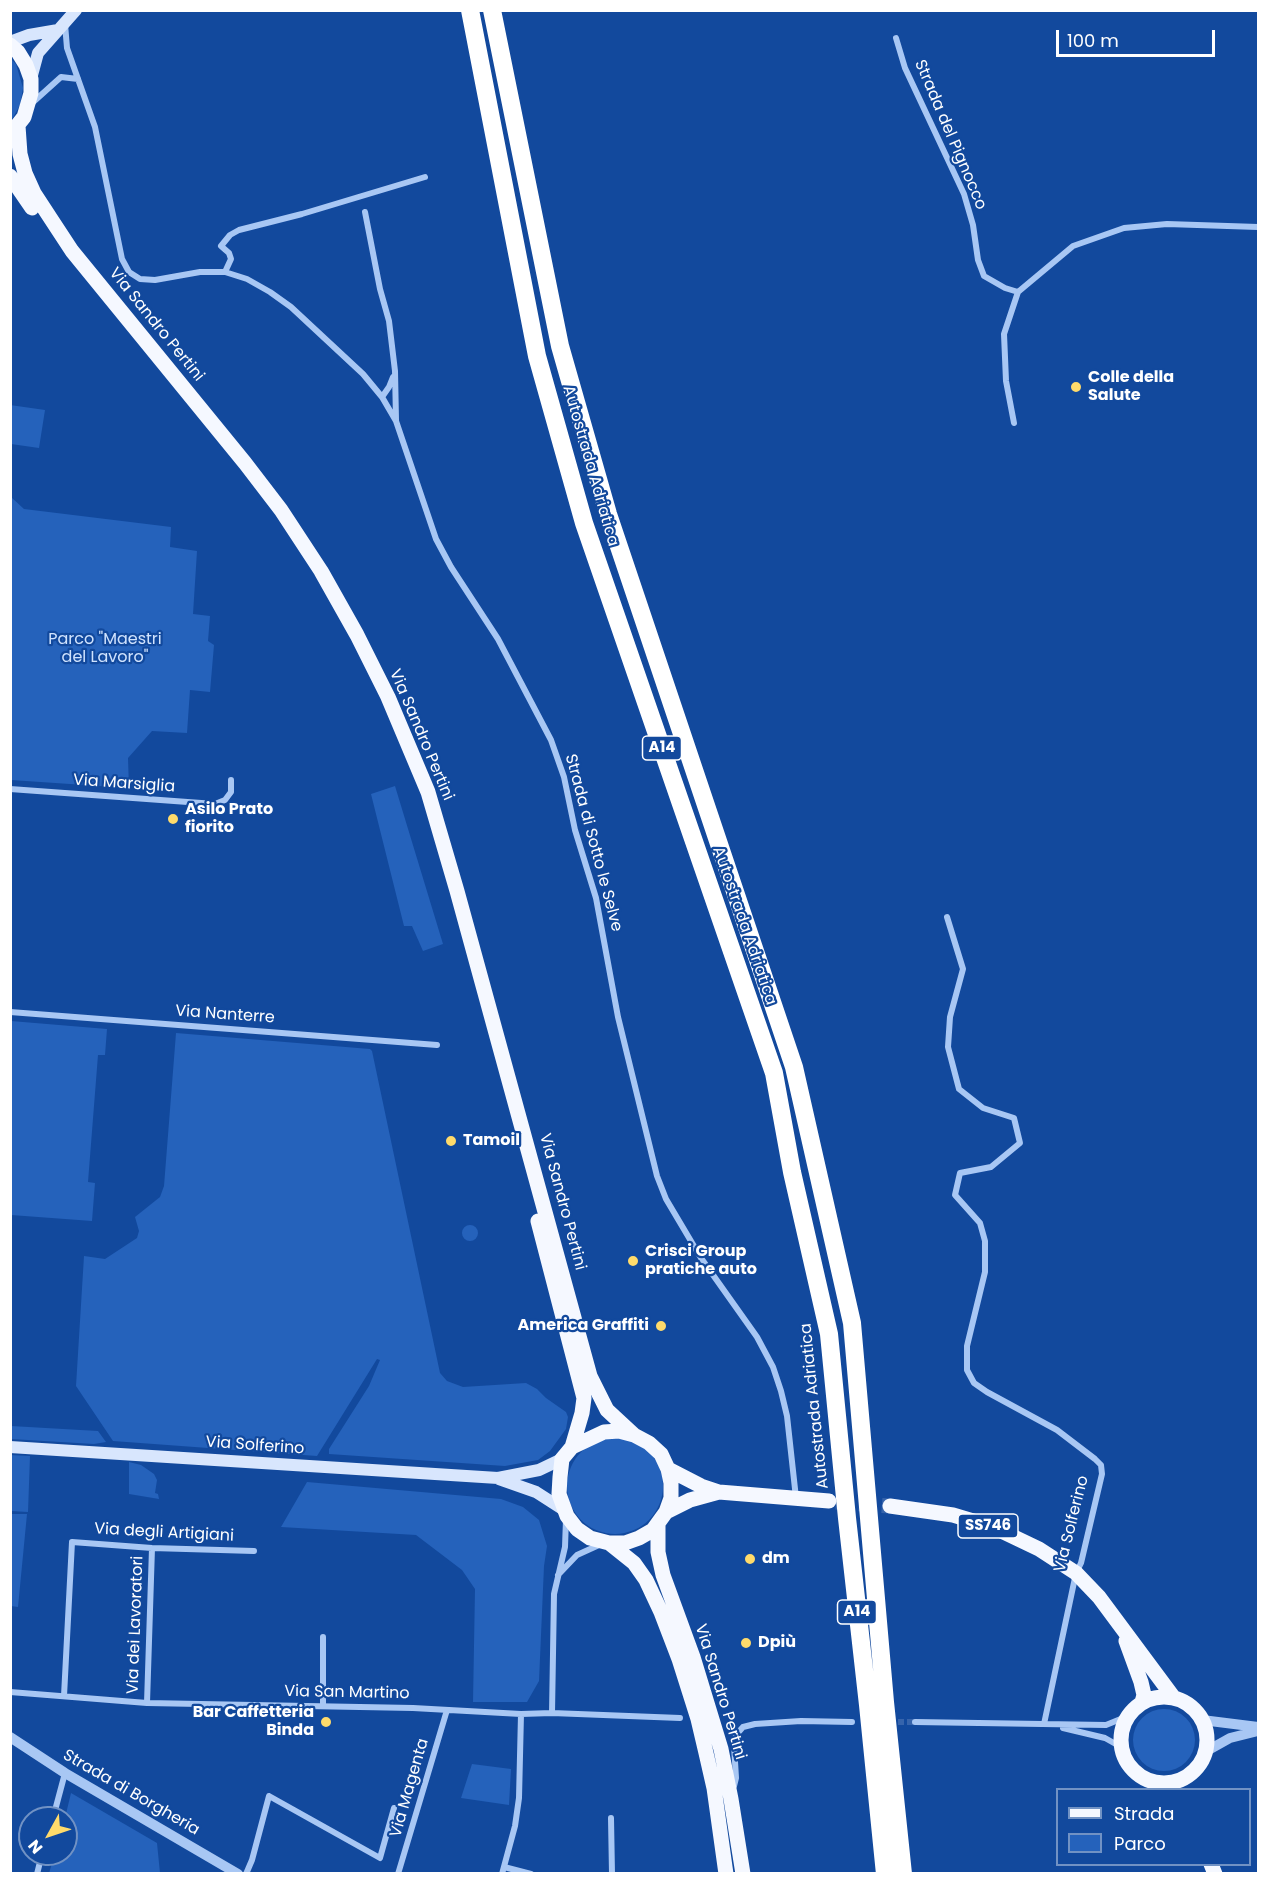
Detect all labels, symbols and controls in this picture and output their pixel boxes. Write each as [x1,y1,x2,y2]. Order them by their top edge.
scale bar [1059,18,1218,56]
text: 100 m [1067,28,1119,53]
street label: Strada del Pignocco [910,57,990,213]
street label: Via Sandro Pertini [104,264,208,386]
place label: Colle della Salute [1088,368,1174,406]
marker: Colle della Salute [1069,380,1083,394]
street label: Autostrada Adriatica [558,383,622,549]
park label: Parco "Maestri del Lavoro" [48,630,162,668]
street label: Via Sandro Pertini [385,667,457,803]
road number: A14 [642,736,682,760]
street label: Strada di Sotto le Selve [560,752,626,934]
street label: Via Marsiglia [72,771,176,797]
place label: Asilo Prato fiorito [185,800,273,838]
marker: Asilo Prato fiorito [166,812,180,826]
street label: Autostrada Adriatica [708,844,780,1008]
street label: Via Nanterre [175,1002,275,1028]
place label: Tamoil [463,1131,520,1151]
street label: Via Sandro Pertini [535,1132,589,1272]
marker: Tamoil [444,1134,458,1148]
place label: Crisci Group pratiche auto [645,1242,757,1280]
marker: Crisci Group pratiche auto [626,1254,640,1268]
place label: America Graffiti [518,1316,649,1336]
marker: America Graffiti [654,1319,668,1333]
street label: Autostrada Adriatica [797,1322,833,1490]
street label: Via Solferino [205,1433,305,1459]
street label: Via Solferino [1051,1474,1093,1574]
road number: SS746 [958,1514,1018,1538]
street label: Via degli Artigiani [94,1520,234,1546]
place label: dm [762,1549,790,1569]
marker: dm [743,1552,757,1566]
street label: Via dei Lavoratori [124,1555,148,1695]
road number: A14 [838,1600,876,1624]
street label: Via Sandro Pertini [690,1622,750,1762]
place label: Dpiù [758,1633,796,1653]
marker: Dpiù [739,1636,753,1650]
street label: Via San Martino [284,1682,410,1704]
place label: Bar Caffetteria Binda [193,1703,314,1741]
marker: Bar Caffetteria Binda [319,1715,333,1729]
street label: Via Magenta [387,1736,433,1840]
street label: Strada di Borgheria [59,1746,203,1840]
legend [1056,1788,1251,1866]
text: Strada [1114,1801,1174,1826]
north arrow [18,1806,78,1866]
text: Parco [1114,1831,1166,1856]
text: N [23,1835,48,1859]

